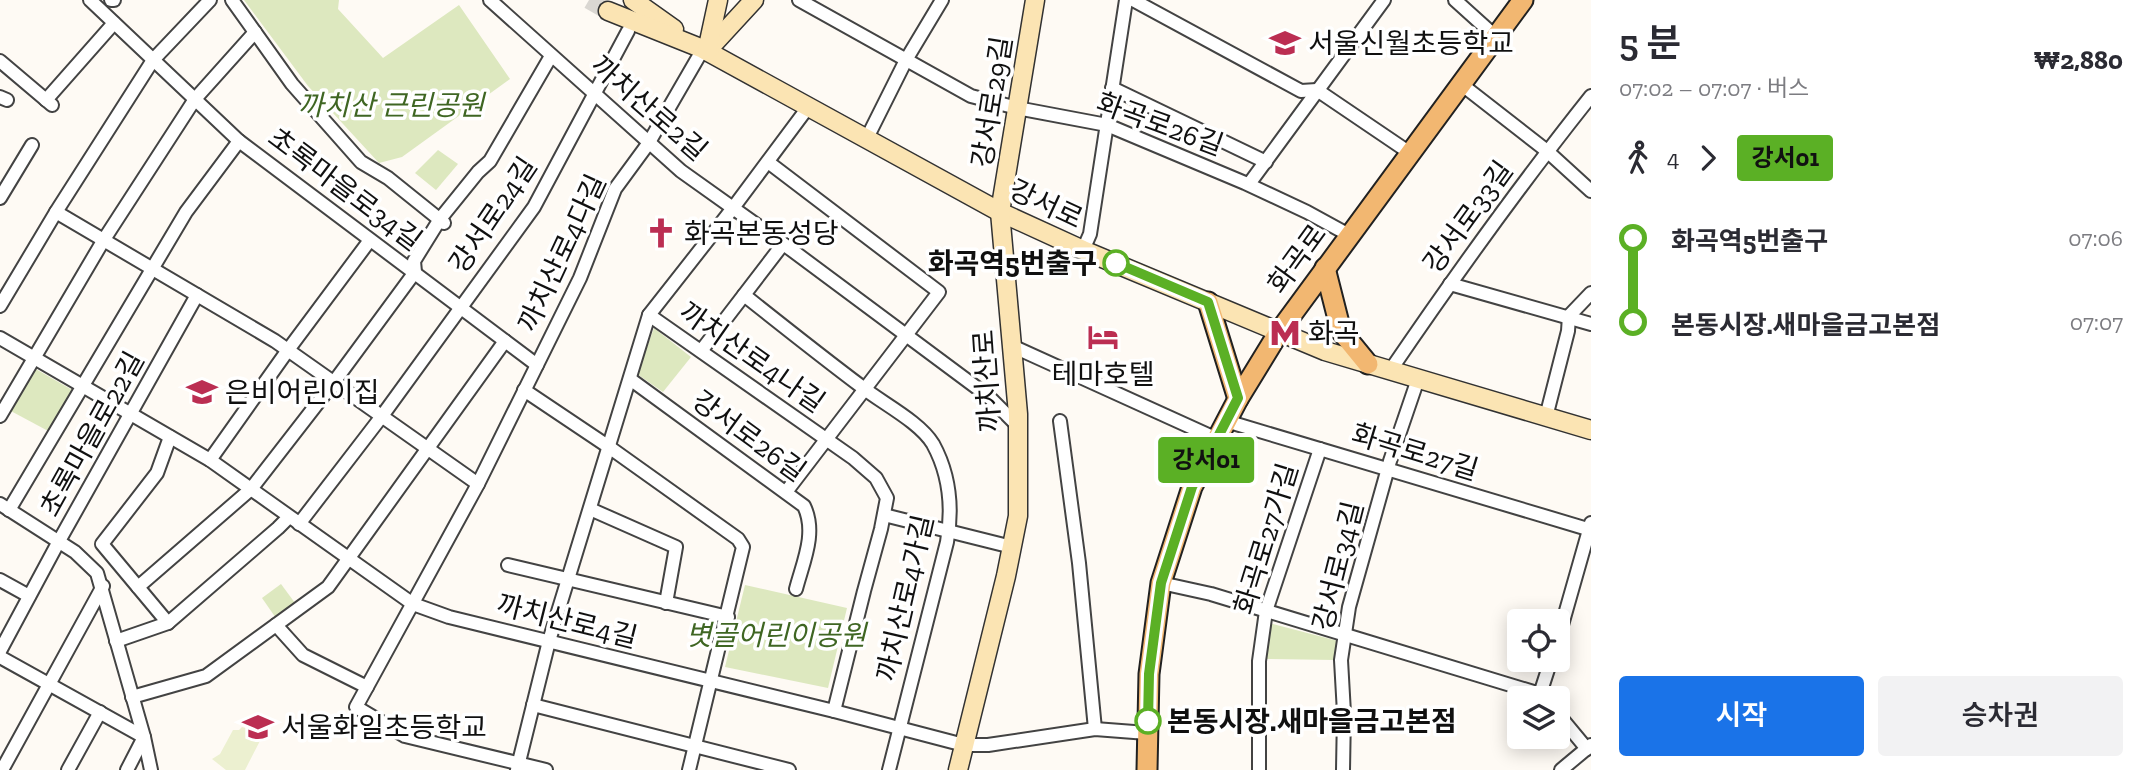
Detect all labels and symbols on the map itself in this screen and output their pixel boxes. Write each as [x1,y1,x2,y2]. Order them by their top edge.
school or university icon: 서울신월초등학교 [1268,26,1302,60]
place label: 서울신월초등학교 [1308,27,1514,60]
street label: 강서로29길 [965,34,1019,170]
street label: 까치산로2길 [584,49,714,167]
street label: 화곡로26길 [1092,86,1228,162]
park label: 까치산 근린공원 [298,89,486,122]
street label: 초록마을로34길 [262,121,428,257]
street label: 강서로24길 [442,151,544,279]
street label: 강서로33길 [1416,155,1520,279]
street label: 까치산로4다길 [511,169,613,337]
street label: 강서로 [1004,173,1088,235]
church icon: 화곡본동성당 [644,216,678,250]
place label: 화곡본동성당 [684,217,839,250]
street label: 화곡로 [1261,218,1333,300]
place label: 화곡역5번출구 [928,247,1097,280]
marker: 화곡역5번출구 [1103,250,1129,276]
street label: 까치산로4나길 [673,295,831,419]
metro station icon: 화곡 [1268,316,1302,350]
place label: 화곡 [1308,317,1360,350]
hotel icon: 테마호텔 [1086,320,1120,354]
street label: 까치산로 [967,328,1007,434]
street label: 초록마을로22길 [33,346,151,522]
place label: 테마호텔 [1051,358,1155,391]
school or university icon: 은비어린이집 [185,375,219,409]
place label: 은비어린이집 [225,376,380,409]
street label: 강서로26길 [686,384,812,488]
street label: 화곡로27길 [1348,417,1482,487]
line badge: 강서01 [1157,437,1255,483]
street label: 화곡로27가길 [1227,459,1305,619]
street label: 강서로34길 [1306,498,1370,634]
street label: 까치산로4가길 [870,512,940,684]
street label: 까치산로4길 [493,588,641,654]
park label: 볏골어린이공원 [686,619,868,652]
place label: 본동시장.새마을금고본점 [1167,705,1457,738]
marker: 본동시장.새마을금고본점 [1135,708,1161,734]
school or university icon: 서울화일초등학교 [241,710,275,744]
place label: 서울화일초등학교 [281,711,487,744]

